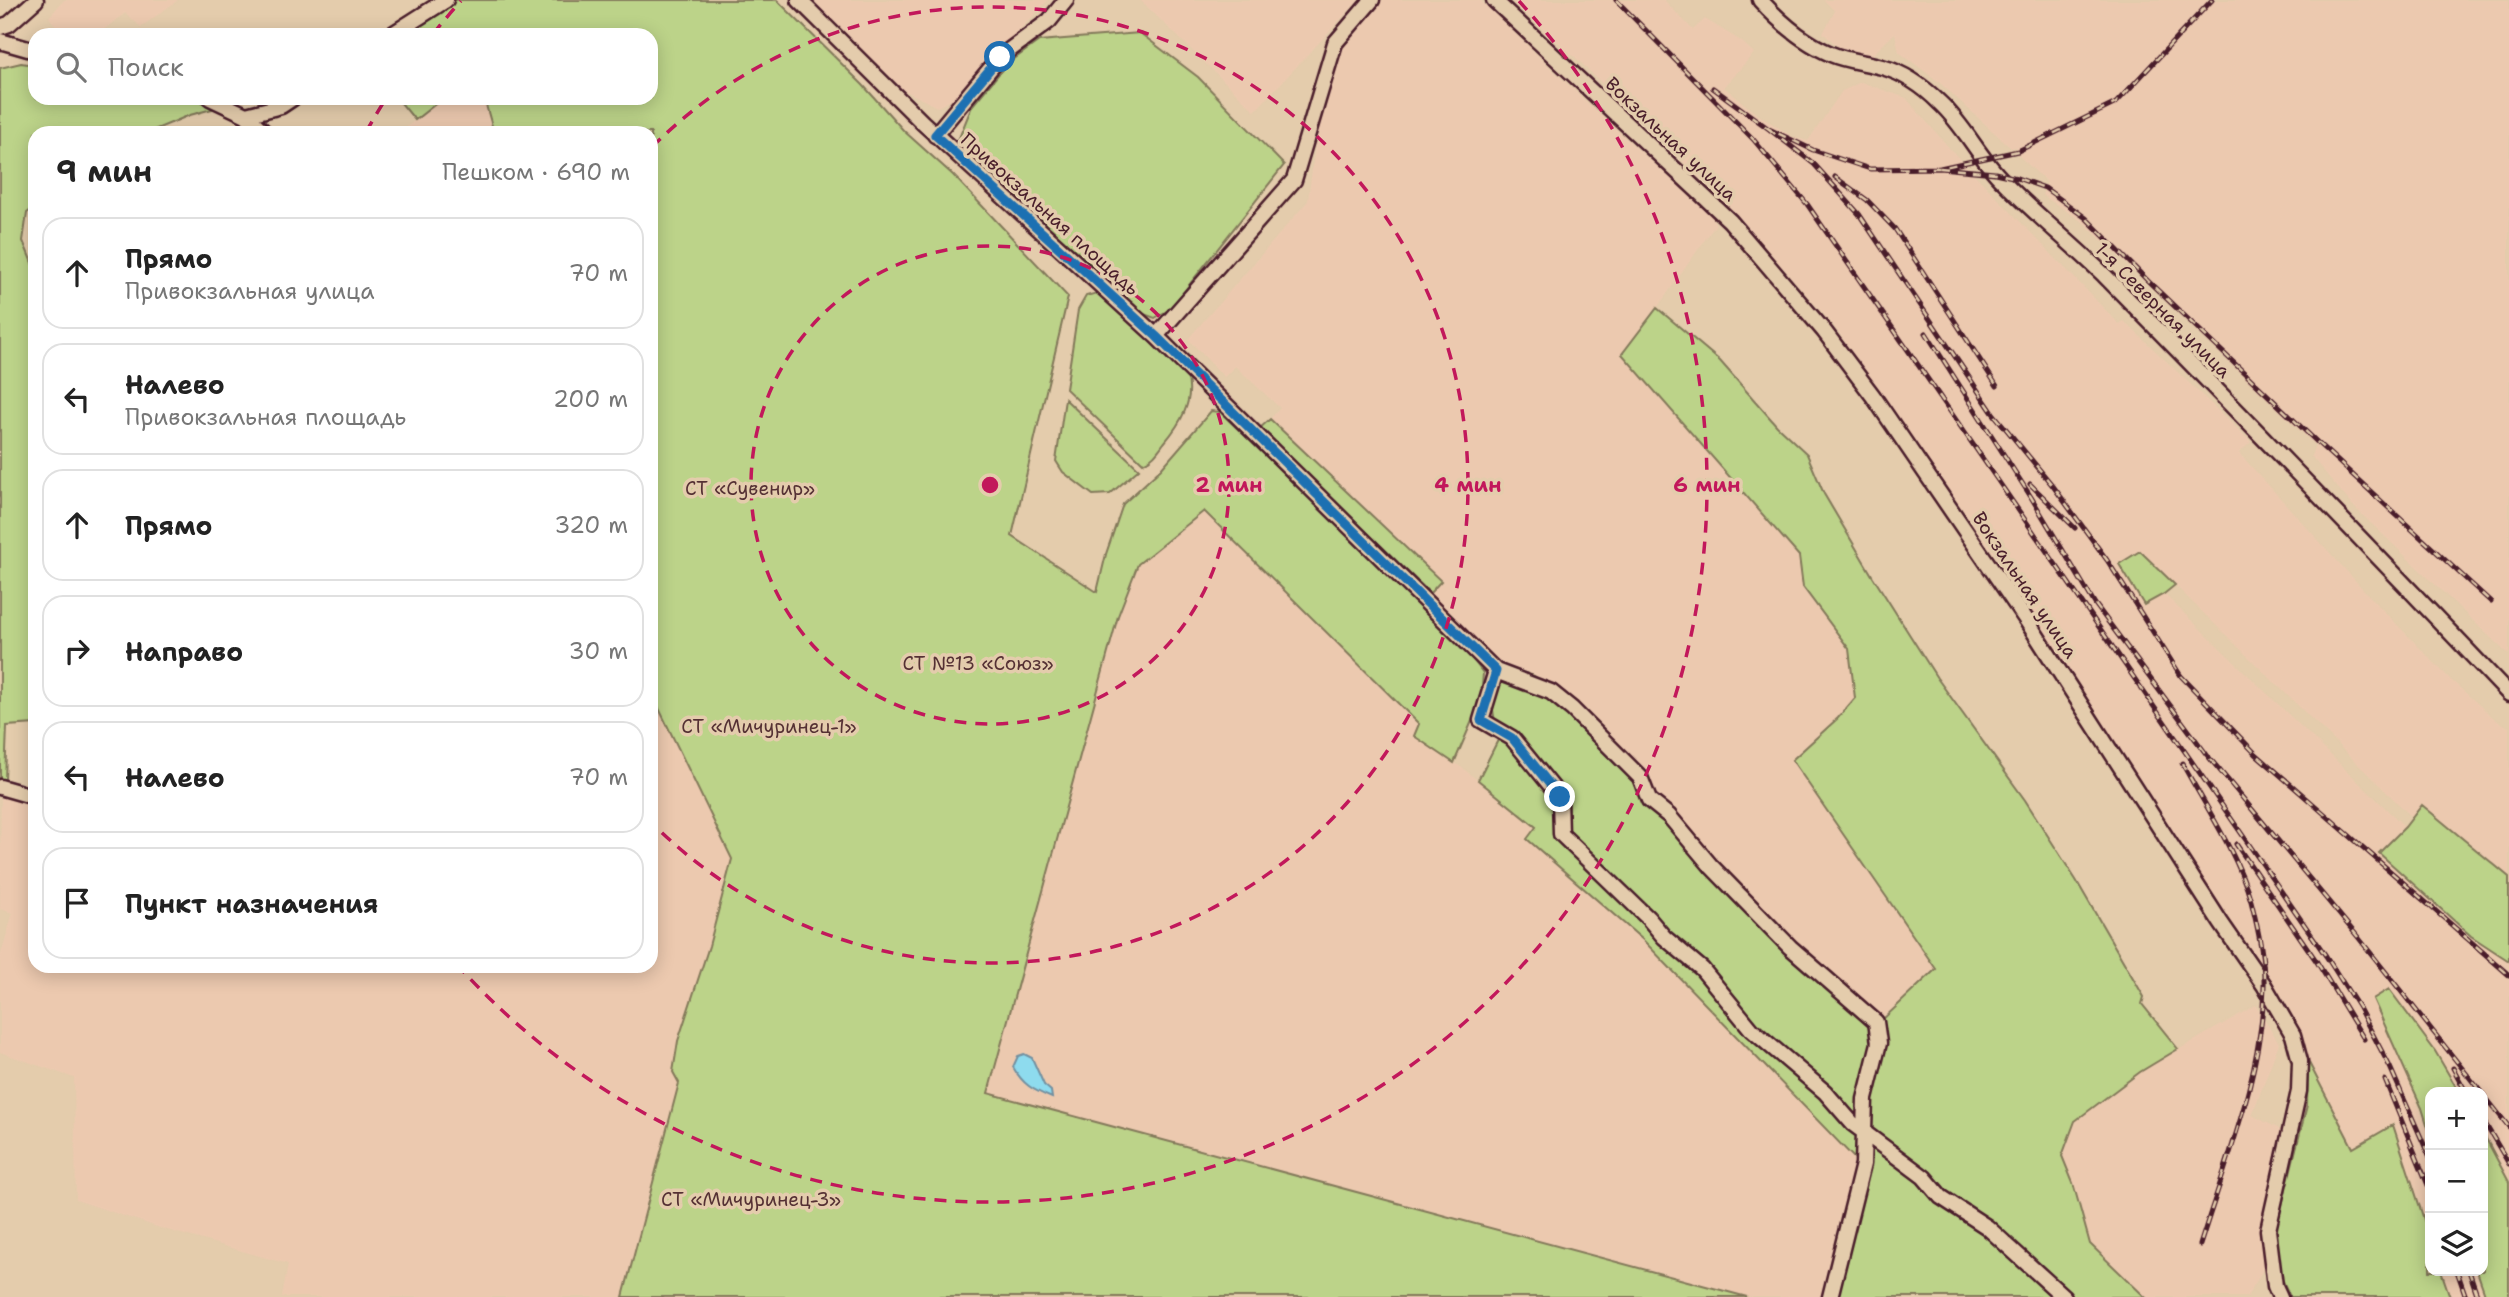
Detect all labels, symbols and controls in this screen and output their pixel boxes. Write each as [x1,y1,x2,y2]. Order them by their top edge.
search box [28,28,658,105]
route start [984,41,1015,72]
icon: search [52,48,90,86]
text: Поиск [108,49,184,84]
street label: Вокзальная улица [1600,71,1742,207]
street label: Привокзальная площадь [955,127,1145,301]
text: 9 мин [56,151,152,192]
text: Пешком · 690 m [442,157,630,187]
street label: 1-я Северная улица [2090,237,2237,384]
text: Прямо [125,241,213,276]
icon: ahead [58,254,96,292]
text: 70 m [569,258,628,288]
text: Привокзальная улица [125,276,375,306]
text: Налево [125,367,225,402]
icon: left [58,380,96,418]
text: 200 m [553,384,628,414]
text: Привокзальная площадь [125,402,406,432]
text: 2 мин [1195,471,1263,499]
text: 4 мин [1434,471,1502,499]
text: 6 мин [1673,471,1741,499]
centre of rings [978,473,1002,497]
park label: СТ «Сувенир» [685,476,815,501]
icon: ahead [58,506,96,544]
street label: Вокзальная улица [1967,507,2083,663]
text: Прямо [125,508,213,543]
text: 320 m [554,510,628,540]
icon: right [58,632,96,670]
text: Направо [125,634,243,669]
text: 30 m [569,636,628,666]
park label: СТ №13 «Союз» [902,651,1054,676]
park label: СТ «Мичуринец-1» [681,714,857,739]
icon: left [58,758,96,796]
text: Налево [125,760,225,795]
text: 70 m [569,762,628,792]
route end [1544,781,1575,812]
icon: arrive [58,884,96,922]
text: Пункт назначения [125,886,378,921]
map controls [2425,1087,2488,1276]
button: + [2425,1087,2488,1150]
button: − [2425,1150,2488,1213]
park label: СТ «Мичуринец-3» [661,1187,841,1212]
button: layers [2425,1213,2488,1276]

